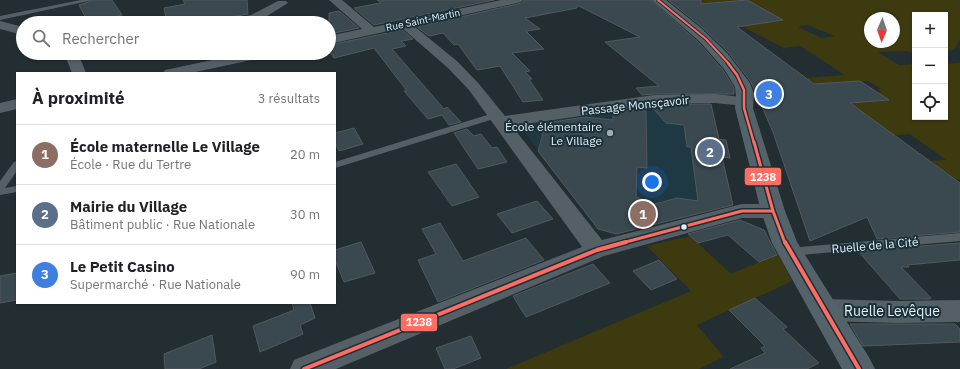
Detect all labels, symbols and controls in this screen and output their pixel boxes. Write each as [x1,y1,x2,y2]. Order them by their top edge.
street label: Rue Saint-Martin [385,6,461,34]
north arrow [864,12,900,48]
map controls [912,12,948,120]
button: + [912,12,948,48]
search box [16,16,336,60]
icon: search [30,27,52,49]
text: Rechercher [62,29,139,48]
button: − [912,48,948,84]
pin: 3 [756,79,782,109]
button: locate [912,84,948,120]
text: À proximité [32,87,125,109]
text: 3 résultats [258,90,320,107]
street label: Passage Monsçavoir [580,92,690,118]
place label: École élémentaire Le Village [505,119,602,148]
marker: École élémentaire Le Village [605,128,615,138]
text: École maternelle Le Village [70,137,260,156]
pin: 2 [697,137,723,167]
text: 1 [41,146,49,163]
text: 20 m [290,146,320,163]
text: École · Rue du Tertre [70,156,191,173]
line badge: 1238 [744,167,782,186]
text: 1238 [750,170,777,184]
your location [642,172,662,192]
text: Mairie du Village [70,197,187,216]
pin: 1 [630,199,656,229]
text: 2 [41,206,49,223]
text: 30 m [290,206,320,223]
text: Bâtiment public · Rue Nationale [70,216,255,233]
unlabelled marker [679,222,689,232]
street label: Ruelle de la Cité [831,234,919,256]
text: Le Petit Casino [70,257,175,276]
text: 3 [41,266,49,283]
text: 90 m [290,266,320,283]
text: Supermarché · Rue Nationale [70,276,241,293]
street label: Ruelle Levêque [844,302,940,320]
line badge: 1238 [400,313,438,332]
text: 1238 [406,315,433,329]

